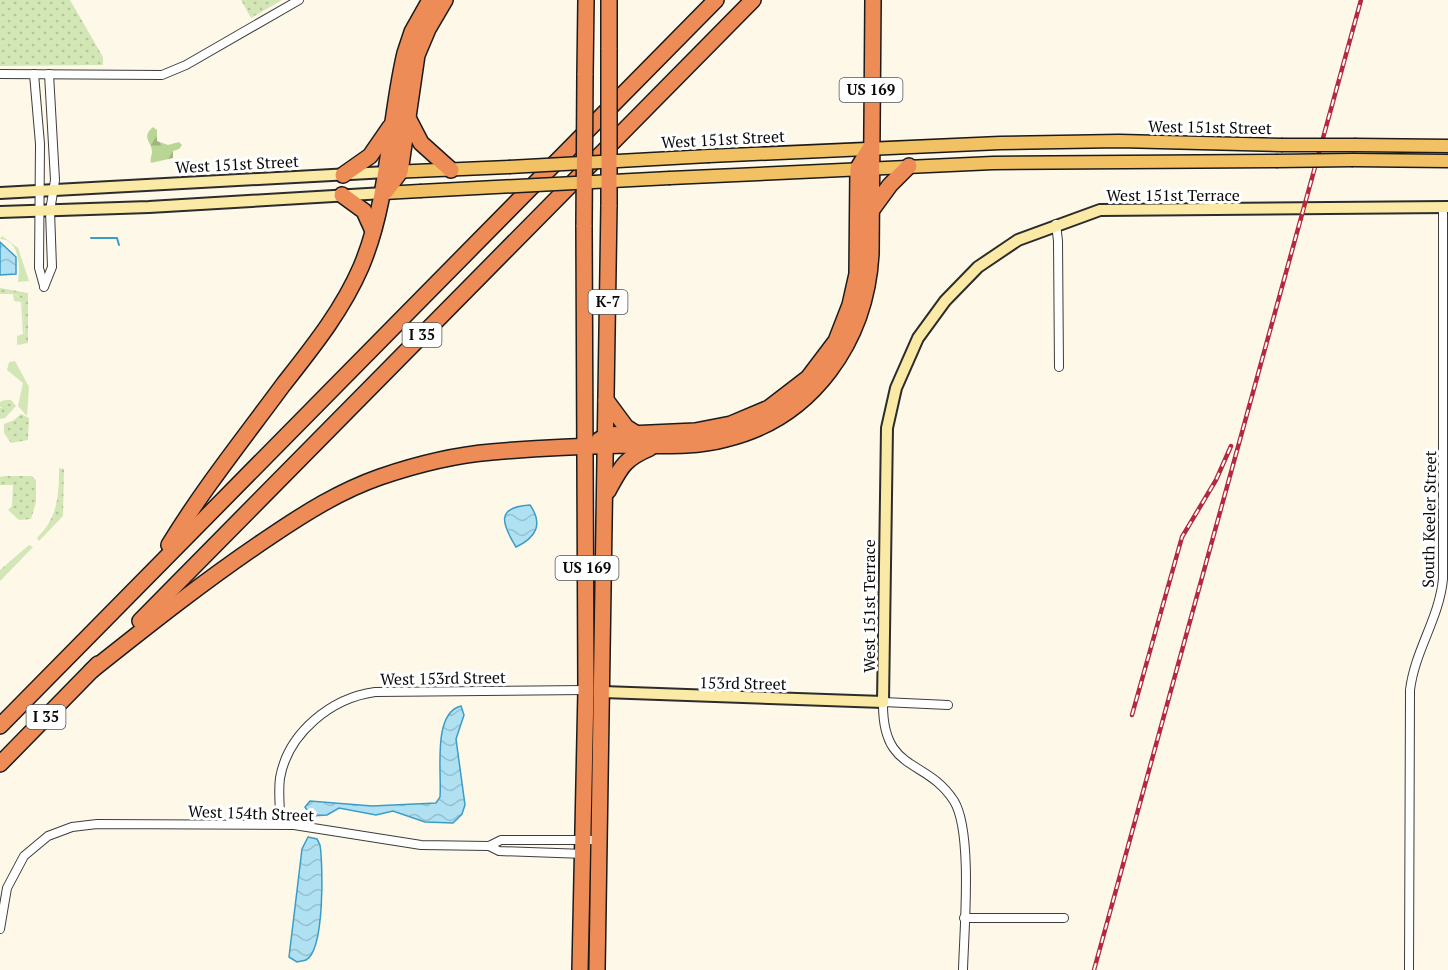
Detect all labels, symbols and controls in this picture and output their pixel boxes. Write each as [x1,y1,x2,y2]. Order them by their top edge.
road number: US 169 [840,78,902,102]
street label: West 151st Street [1148,115,1272,139]
street label: West 151st Street [661,125,785,153]
street label: West 151st Street [175,150,299,178]
street label: West 151st Terrace [1106,184,1240,206]
road number: K-7 [588,290,628,314]
road number: I 35 [402,323,442,347]
street label: South Keeler Street [1417,450,1441,588]
street label: West 151st Terrace [858,539,880,673]
road number: US 169 [556,556,618,580]
street label: West 153rd Street [380,666,506,690]
street label: 153rd Street [699,671,787,695]
road number: I 35 [26,705,66,729]
street label: West 154th Street [188,800,315,826]

